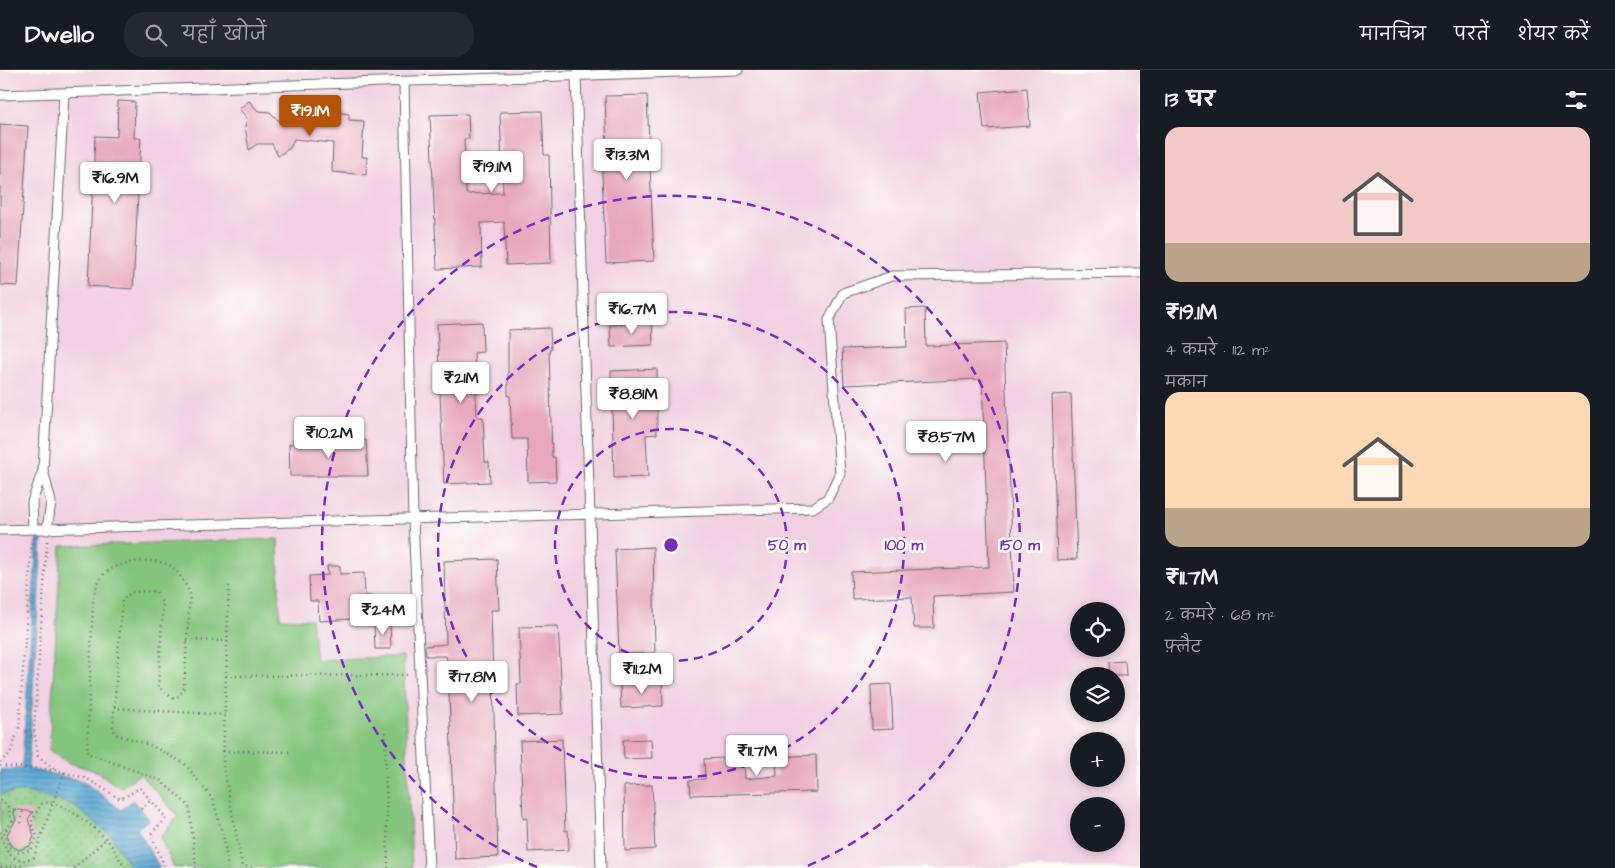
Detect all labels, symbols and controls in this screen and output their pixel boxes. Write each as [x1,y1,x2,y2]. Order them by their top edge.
search box [124,12,474,57]
text: Dwello [25,18,94,52]
icon: search [142,21,170,49]
text: यहाँ खोजें [182,21,266,48]
text: मानचित्र [1360,22,1426,47]
text: परतें [1454,22,1489,47]
text: शेयर करें [1517,22,1590,47]
text: 13 घर [1165,85,1215,114]
icon: filters [1562,86,1590,114]
pin: ₹19.1M [269,94,351,137]
text: ₹19.1M [290,100,330,122]
pin: ₹13.3M [586,138,668,181]
text: ₹13.3M [605,144,649,166]
pin: ₹19.1M [451,150,533,193]
text: ₹19.1M [472,156,512,178]
icon: home [1333,159,1423,249]
pin: ₹16.9M [74,162,156,204]
text: ₹16.9M [91,167,139,189]
pin: ₹16.7M [591,292,673,335]
text: ₹16.7M [608,298,656,320]
text: ₹19.1M [1165,298,1217,327]
text: 4 कमरे · 112 m² [1165,339,1270,361]
pin: ₹21M [431,362,491,404]
text: ₹21M [443,367,479,389]
text: मकान [1165,371,1207,393]
pin: ₹8.81M [592,378,674,420]
text: ₹8.81M [608,383,658,405]
pin: ₹10.2M [288,416,370,459]
pin: ₹8.57M [905,420,987,463]
text: ₹10.2M [305,422,353,444]
icon: home [1333,424,1423,514]
text: ₹8.57M [917,426,975,448]
text: 50 m [768,535,806,556]
text: 100 m [885,535,924,556]
text: 150 m [1000,535,1040,556]
centre of rings [662,536,680,554]
text: ₹11.7M [1165,563,1218,592]
pin: ₹24M [353,594,413,636]
text: ₹24M [361,599,405,621]
map controls [1070,602,1125,852]
button: locate [1070,602,1125,657]
text: 2 कमरे · 68 m² [1165,604,1276,626]
text: फ़्लैट [1165,636,1201,658]
pin: ₹11.2M [601,652,683,695]
text: ₹11.2M [622,658,662,680]
pin: ₹17.8M [431,660,513,703]
text: ₹17.8M [448,666,496,688]
button: layers [1070,667,1125,722]
button: + [1070,732,1125,787]
pin: ₹11.7M [716,734,798,777]
text: ₹11.7M [737,740,777,762]
button: − [1070,797,1125,852]

